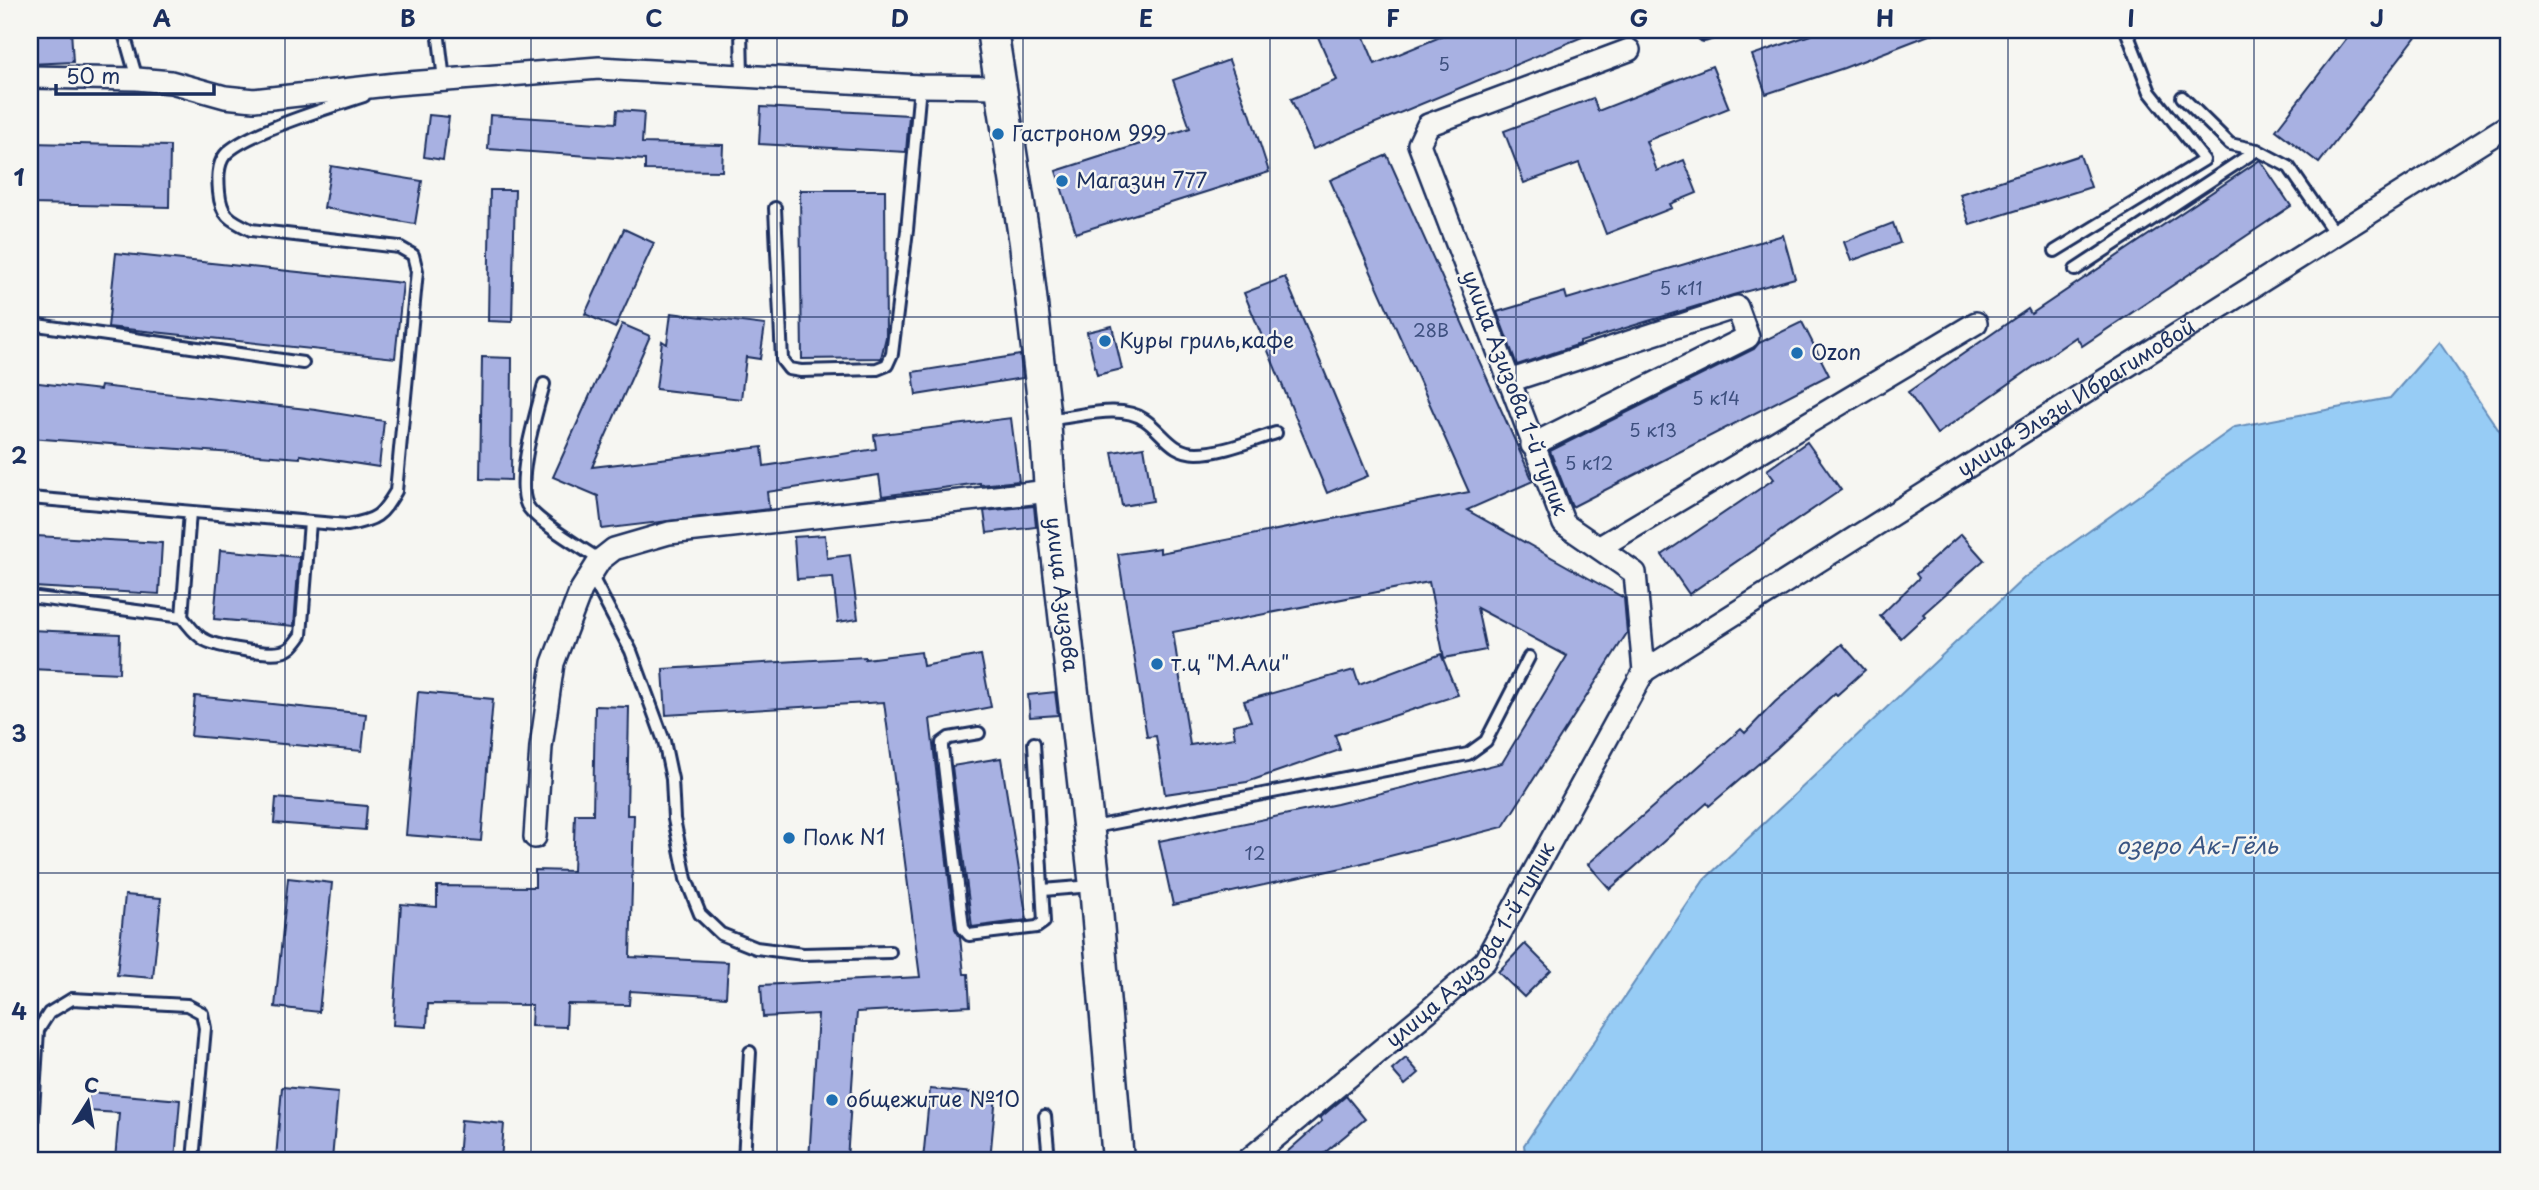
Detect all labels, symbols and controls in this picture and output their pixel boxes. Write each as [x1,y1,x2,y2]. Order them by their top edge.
text: A [153,0,171,35]
text: B [400,0,416,35]
text: C [645,0,663,35]
text: D [891,0,909,35]
text: E [1139,0,1153,35]
text: F [1386,0,1400,35]
text: G [1630,0,1648,35]
text: H [1876,0,1894,35]
text: I [2127,0,2135,35]
text: J [2370,0,2384,35]
house number: 5 [1438,50,1450,77]
scale bar [56,52,214,96]
text: 50 m [66,59,120,91]
place label: Гастроном 999 [1012,116,1167,148]
marker: Гастроном 999 [990,126,1006,142]
text: 1 [14,159,25,194]
place label: Магазин 777 [1076,163,1208,195]
marker: Магазин 777 [1054,173,1070,189]
street label: улица Азизова 1-й тупик [1455,265,1579,520]
house number: 5 к11 [1660,274,1702,301]
street label: улица Эльзы Ибрагимовой [1950,309,2200,484]
house number: 28В [1413,316,1449,343]
place label: Куры гриль,кафе [1119,323,1294,355]
marker: Куры гриль,кафе [1097,333,1113,349]
place label: Ozon [1811,335,1861,367]
marker: Ozon [1789,345,1805,361]
house number: 5 к14 [1692,384,1740,411]
house number: 5 к13 [1629,416,1677,443]
text: 2 [11,437,27,472]
house number: 5 к12 [1565,449,1613,476]
street label: улица Азизова [1039,515,1088,673]
place label: т.ц "М.Али" [1171,646,1289,678]
marker: т.ц "М.Али" [1149,656,1165,672]
text: 3 [11,715,27,750]
place label: Полк N1 [803,820,885,852]
water label: озеро Ак-Гёль [2116,827,2279,862]
marker: Полк N1 [781,830,797,846]
street label: улица Азизова 1-й тупик [1377,835,1562,1054]
house number: 12 [1245,839,1265,866]
text: 4 [11,993,27,1028]
north arrow [52,1068,122,1138]
text: С [82,1069,101,1099]
place label: общежитие №10 [846,1082,1020,1114]
marker: общежитие №10 [824,1092,840,1108]

